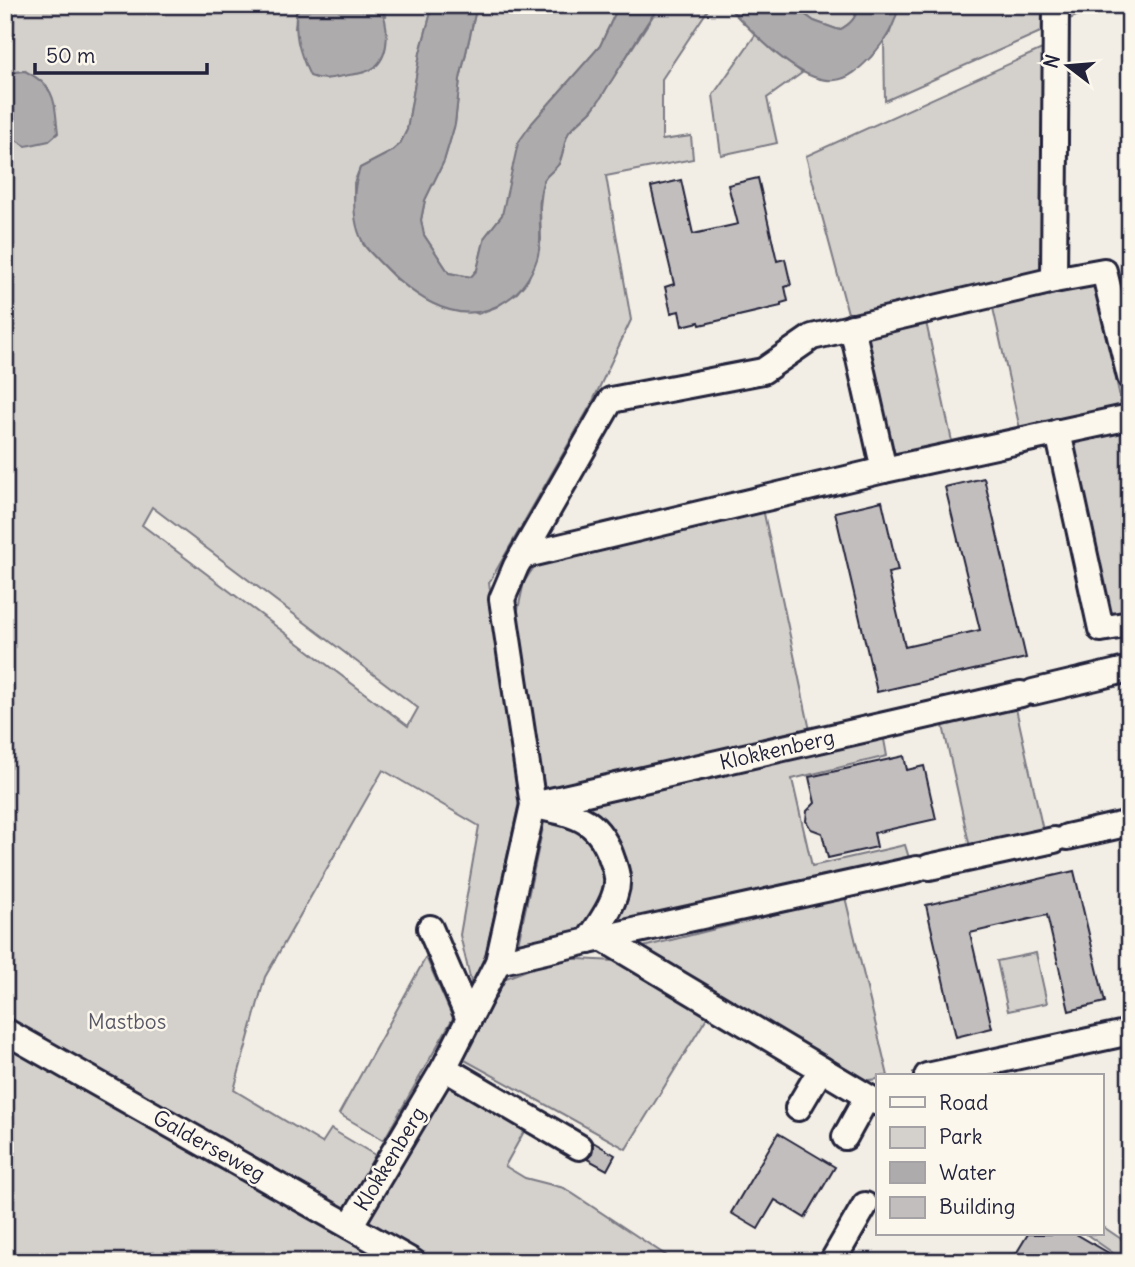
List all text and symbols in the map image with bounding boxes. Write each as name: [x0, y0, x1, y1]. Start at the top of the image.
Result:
scale bar: [35, 32, 206, 76]
north arrow: [1034, 32, 1104, 102]
text: 50 m: [46, 42, 95, 69]
text: N: [1038, 52, 1065, 71]
street label: Klokkenberg: [717, 723, 837, 776]
park label: Mastbos: [88, 1008, 166, 1035]
legend: [876, 1074, 1104, 1236]
text: Road: [939, 1089, 988, 1116]
street label: Klokkenberg: [348, 1102, 431, 1216]
street label: Galderseweg: [148, 1104, 270, 1188]
text: Park: [939, 1123, 982, 1150]
text: Water: [939, 1159, 997, 1186]
text: Building: [939, 1193, 1015, 1220]

